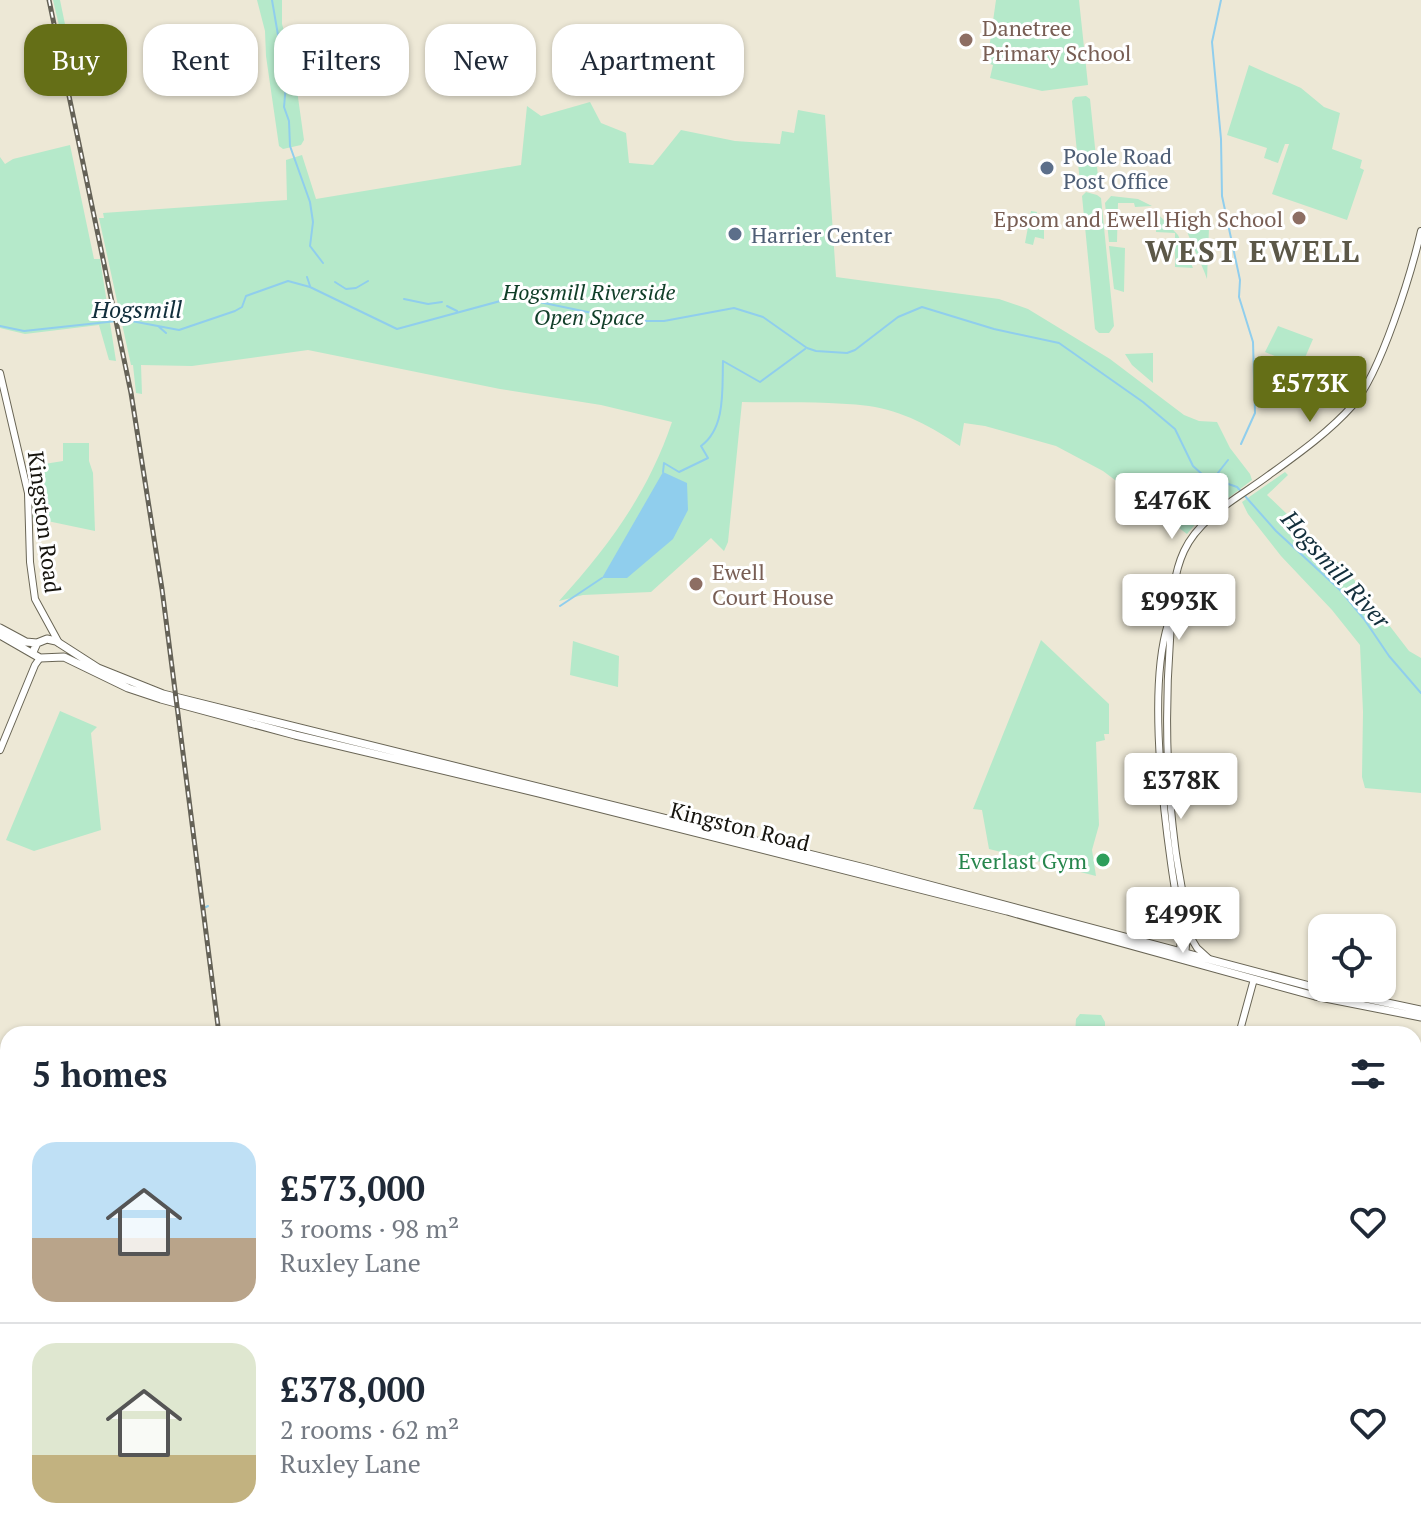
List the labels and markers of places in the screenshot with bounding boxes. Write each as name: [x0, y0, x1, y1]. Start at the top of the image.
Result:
place label: Danetree Primary School: [982, 13, 1131, 67]
marker: Danetree Primary School: [957, 31, 975, 49]
place label: Poole Road Post Office: [1063, 141, 1172, 195]
marker: Poole Road Post Office: [1038, 159, 1056, 177]
place label: Epsom and Ewell High School: [993, 204, 1283, 233]
marker: Epsom and Ewell High School: [1290, 209, 1308, 227]
place label: Harrier Center: [751, 220, 893, 249]
marker: Harrier Center: [726, 225, 744, 243]
pin: £573K: [1254, 356, 1366, 424]
pin: £476K: [1116, 473, 1228, 541]
place label: Ewell Court House: [712, 557, 834, 611]
pin: £993K: [1123, 574, 1235, 642]
marker: Ewell Court House: [687, 575, 705, 593]
pin: £378K: [1125, 753, 1237, 821]
place label: Everlast Gym: [958, 846, 1087, 875]
marker: Everlast Gym: [1094, 851, 1112, 869]
pin: £499K: [1127, 887, 1239, 955]

